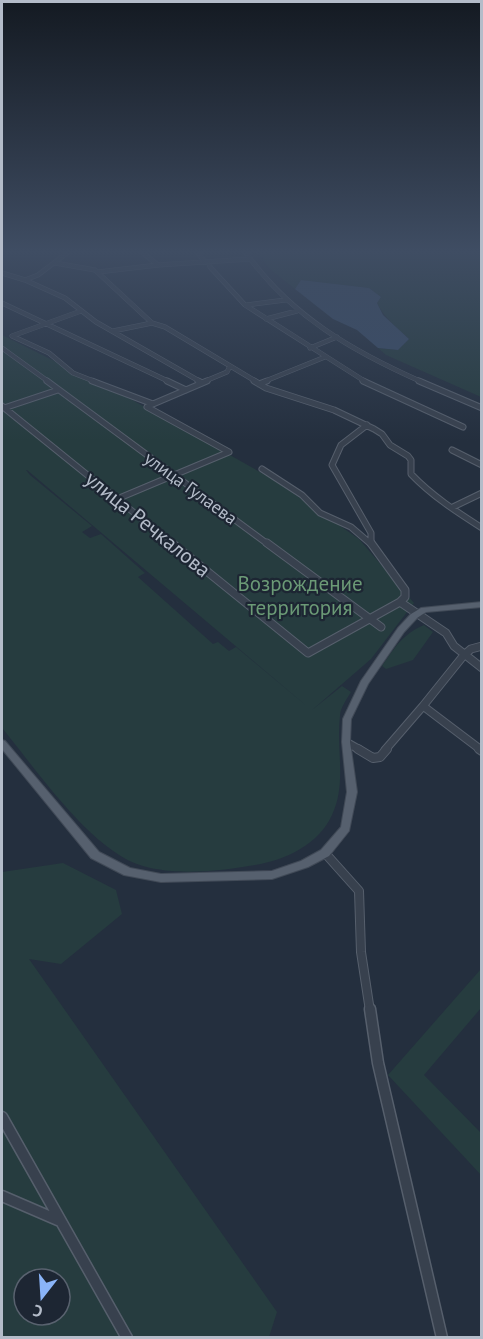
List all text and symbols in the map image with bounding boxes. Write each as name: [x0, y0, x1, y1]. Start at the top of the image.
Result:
street label: улица Гулаева: [140, 446, 242, 530]
street label: улица Речкалова: [80, 465, 216, 583]
park label: Возрождение территория: [237, 570, 363, 621]
north arrow: [12, 1267, 72, 1327]
text: С: [30, 1300, 45, 1322]

